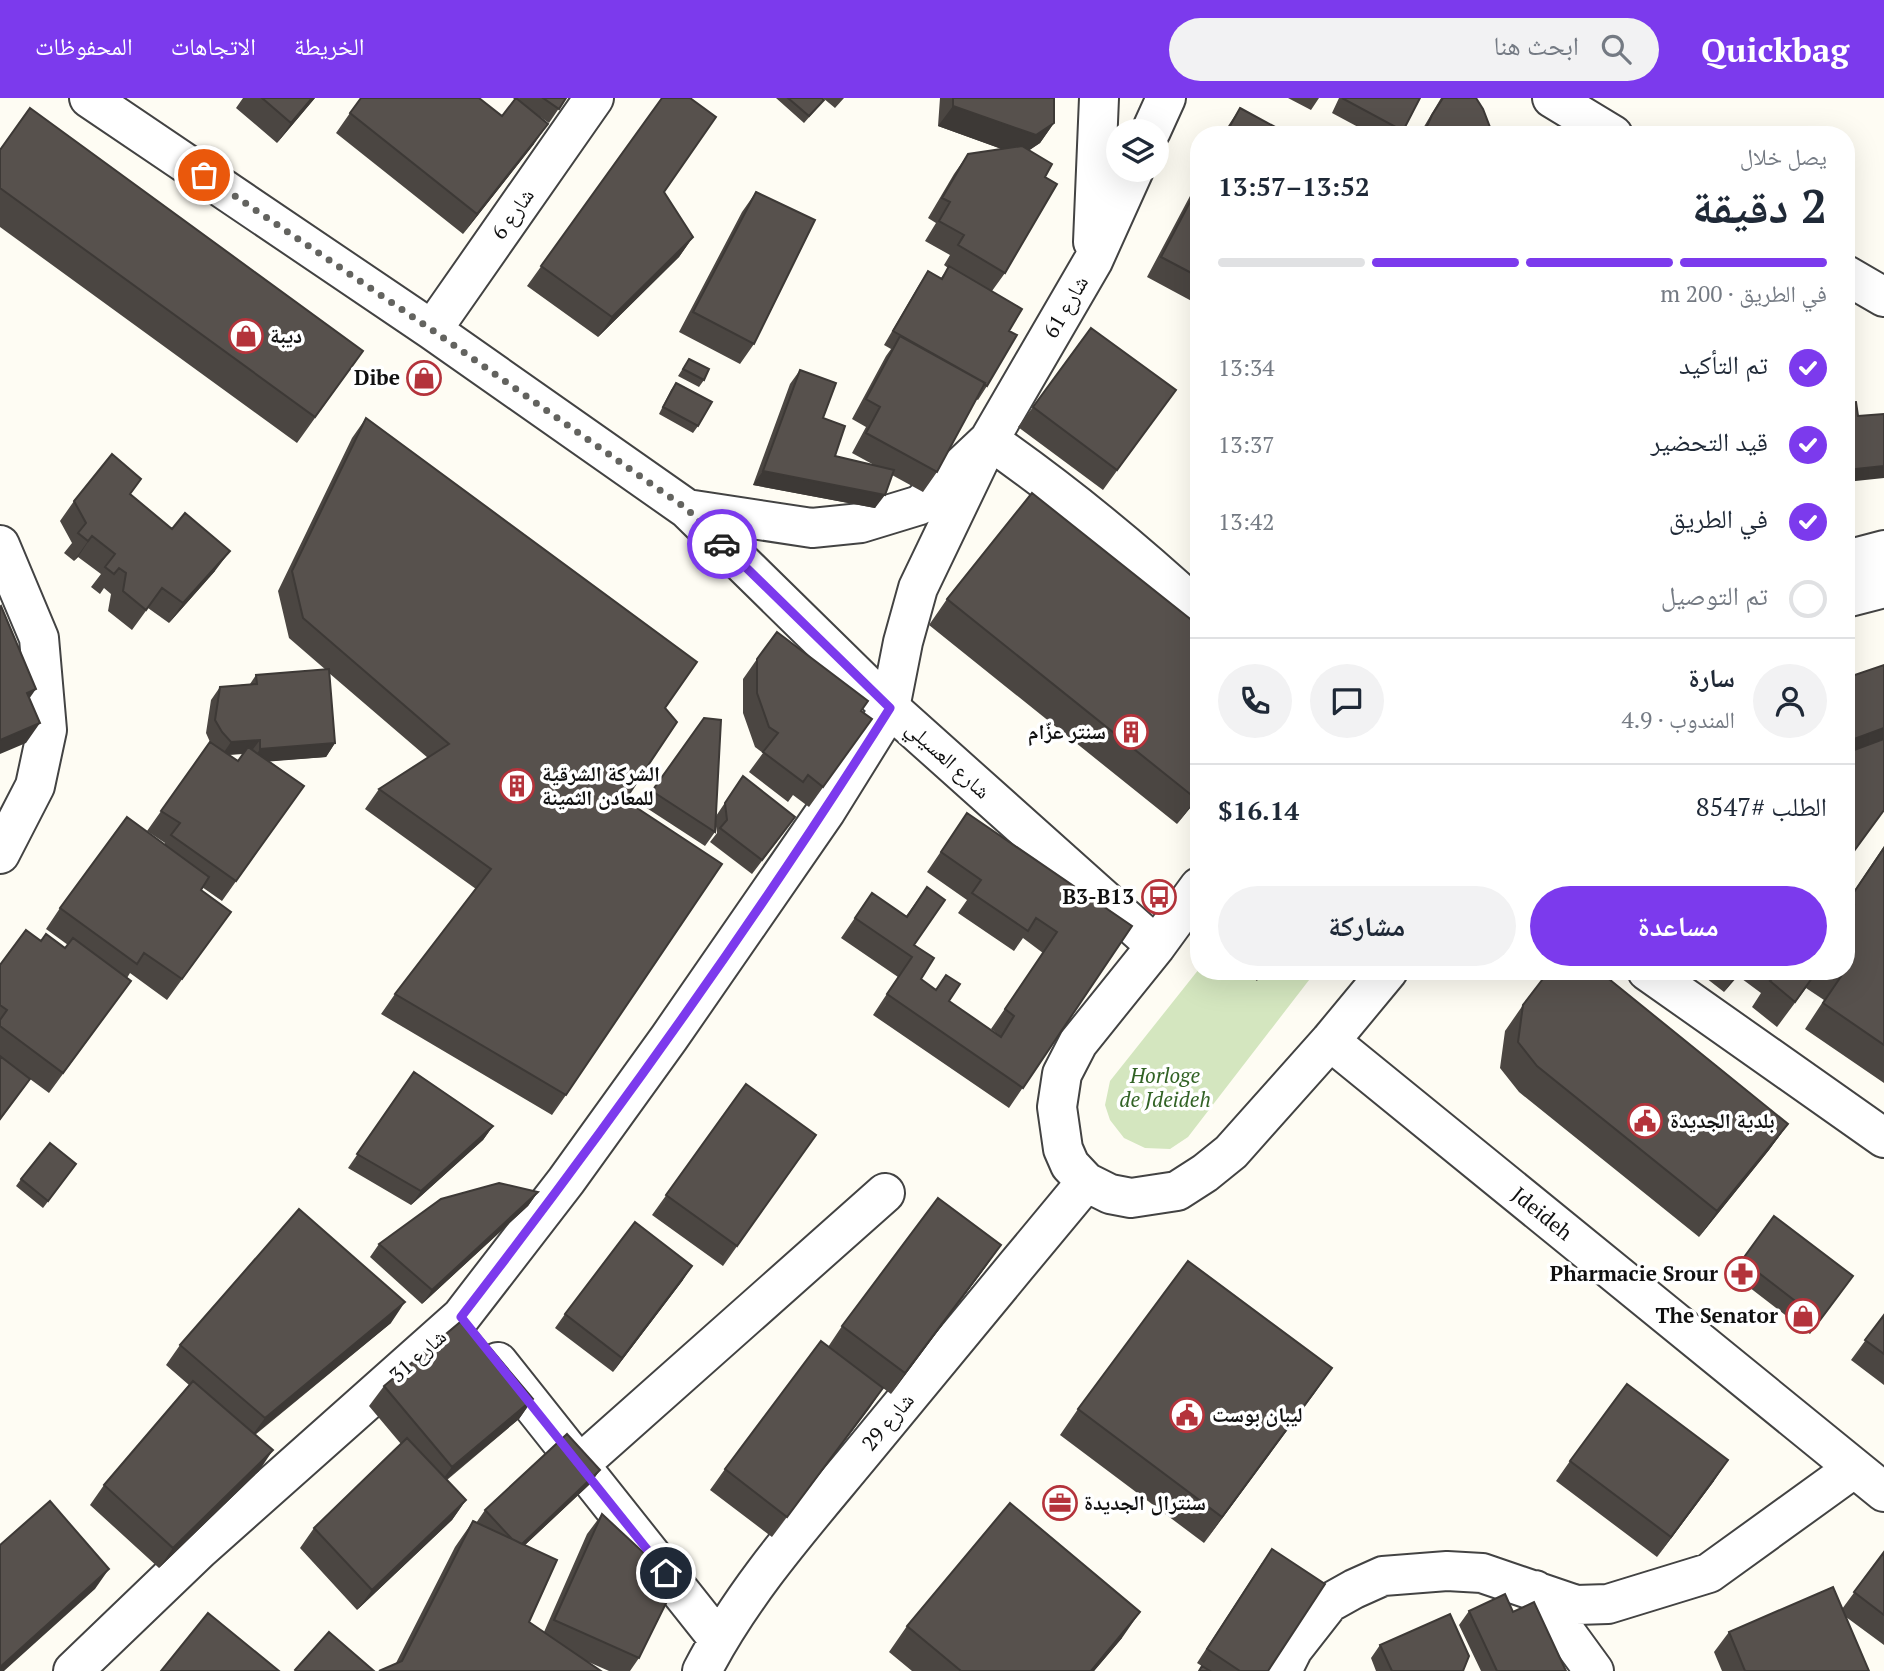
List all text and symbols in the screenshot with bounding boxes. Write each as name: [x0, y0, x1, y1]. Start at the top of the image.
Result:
search box: [1169, 18, 1659, 81]
text: ابحث هنا: [1493, 28, 1579, 62]
text: Quickbag: [1701, 28, 1849, 71]
text: المحفوظات: [35, 30, 133, 62]
text: الاتجاهات: [171, 30, 256, 62]
text: الخريطة: [294, 30, 365, 62]
icon: search: [1597, 30, 1635, 68]
map controls: [1106, 119, 1169, 182]
button: layers: [1106, 119, 1169, 182]
text: يصل خلال: [1740, 141, 1827, 172]
pin: [174, 145, 234, 205]
icon: bag: [185, 156, 223, 194]
text: 13:52–13:57: [1218, 169, 1370, 203]
text: 2 دقيقة: [1692, 175, 1827, 236]
street label: شارع 6: [485, 182, 540, 244]
street label: شارع 61: [1036, 270, 1094, 343]
text: في الطريق · 200 m: [1660, 278, 1827, 309]
shop icon: ديبة: [227, 317, 265, 355]
place label: ديبة: [270, 321, 302, 349]
text: تم التأكيد: [1679, 347, 1768, 381]
icon: check: [1789, 349, 1827, 387]
text: 13:34: [1218, 352, 1275, 383]
shop icon: Dibe: [405, 359, 443, 397]
place label: Dibe: [354, 363, 400, 391]
text: قيد التحضير: [1651, 424, 1768, 458]
icon: check: [1789, 426, 1827, 464]
text: 13:37: [1218, 429, 1275, 460]
text: في الطريق: [1669, 501, 1768, 535]
icon: check: [1789, 503, 1827, 541]
text: 13:42: [1218, 506, 1275, 537]
courier: [687, 509, 757, 579]
icon: car: [703, 525, 741, 563]
text: تم التوصيل: [1661, 578, 1768, 612]
text: سارة: [1688, 660, 1735, 694]
button: phone: [1218, 664, 1292, 738]
button: chat: [1310, 664, 1384, 738]
button: person: [1753, 664, 1827, 738]
text: المندوب · 4.9: [1621, 704, 1735, 735]
building icon: سنتر عزّام: [1112, 713, 1150, 751]
street label: شارع العسيلي: [898, 714, 997, 807]
place label: سنتر عزّام: [1028, 717, 1106, 746]
place label: الشركة الشرقية للمعادن الثمينة: [542, 759, 660, 811]
building icon: الشركة الشرقية للمعادن الثمينة: [498, 767, 536, 805]
text: الطلب #8547: [1696, 789, 1827, 823]
text: $16.14: [1218, 793, 1299, 827]
bus stop icon: B3-B13: [1140, 878, 1178, 916]
place label: B3-B13: [1062, 882, 1134, 910]
button: مشاركة: [1218, 886, 1516, 966]
button: مساعدة: [1530, 886, 1827, 966]
park label: Horloge de Jdeideh: [1119, 1061, 1211, 1113]
public building icon: بلدية الجديدة: [1626, 1102, 1664, 1140]
place label: بلدية الجديدة: [1670, 1106, 1775, 1134]
street label: Jdeideh: [1507, 1180, 1579, 1246]
pharmacy icon: Pharmacie Srour: [1723, 1255, 1761, 1293]
place label: Pharmacie Srour: [1550, 1259, 1718, 1287]
shop icon: The Senator: [1784, 1297, 1822, 1335]
place label: The Senator: [1655, 1301, 1778, 1329]
street label: شارع 31: [383, 1322, 452, 1388]
street label: شارع 29: [855, 1387, 920, 1456]
public building icon: ليبان بوست: [1168, 1396, 1206, 1434]
place label: ليبان بوست: [1212, 1400, 1303, 1428]
office icon: سنترال الجديدة: [1041, 1484, 1079, 1522]
place label: سنترال الجديدة: [1084, 1488, 1206, 1516]
pin: [636, 1543, 696, 1603]
icon: home: [647, 1554, 685, 1592]

